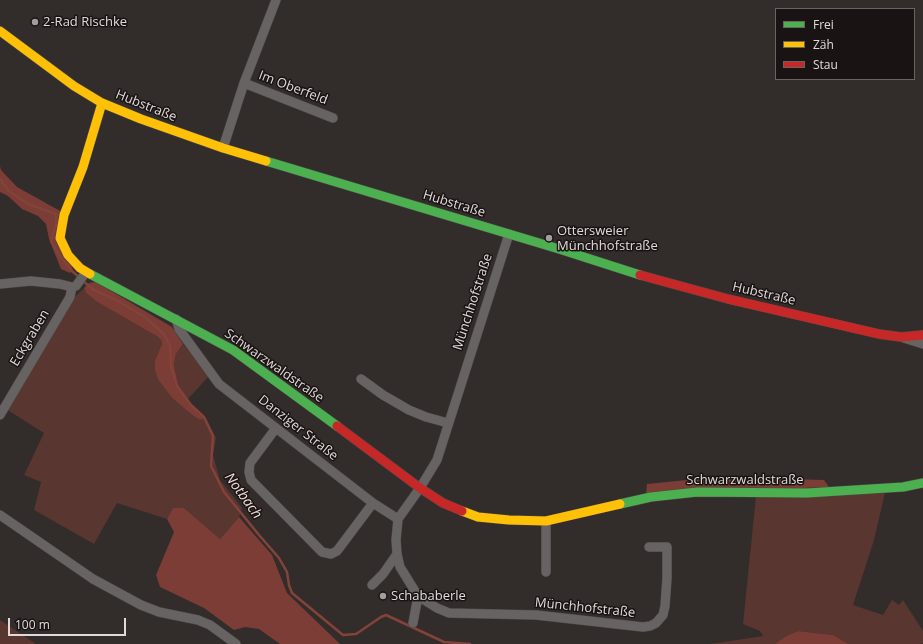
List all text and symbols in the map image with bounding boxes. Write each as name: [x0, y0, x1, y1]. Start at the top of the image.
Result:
legend: [775, 8, 915, 80]
place label: 2-Rad Rischke: [43, 14, 127, 30]
text: Frei: [813, 16, 834, 33]
marker: 2-Rad Rischke: [30, 17, 40, 27]
text: Zäh: [813, 36, 834, 53]
text: Stau: [813, 56, 838, 73]
street label: Im Oberfeld: [256, 68, 330, 108]
street label: Hubstraße: [113, 87, 179, 125]
street label: Hubstraße: [421, 187, 487, 221]
place label: Ottersweier Münchhofstraße: [557, 223, 658, 254]
marker: Ottersweier Münchhofstraße: [544, 233, 554, 243]
street label: Münchhofstraße: [450, 252, 496, 352]
street label: Hubstraße: [731, 279, 797, 309]
street label: Eckgraben: [7, 307, 53, 369]
street label: Schwarzwaldstraße: [221, 326, 327, 406]
street label: Danziger Straße: [255, 392, 341, 464]
water label: Notbach: [221, 470, 265, 522]
street label: Schwarzwaldstraße: [686, 472, 804, 488]
place label: Schababerle: [391, 588, 466, 604]
marker: Schababerle: [378, 591, 388, 601]
street label: Münchhofstraße: [534, 595, 636, 621]
scale bar: [10, 610, 128, 636]
text: 100 m: [15, 616, 50, 633]

